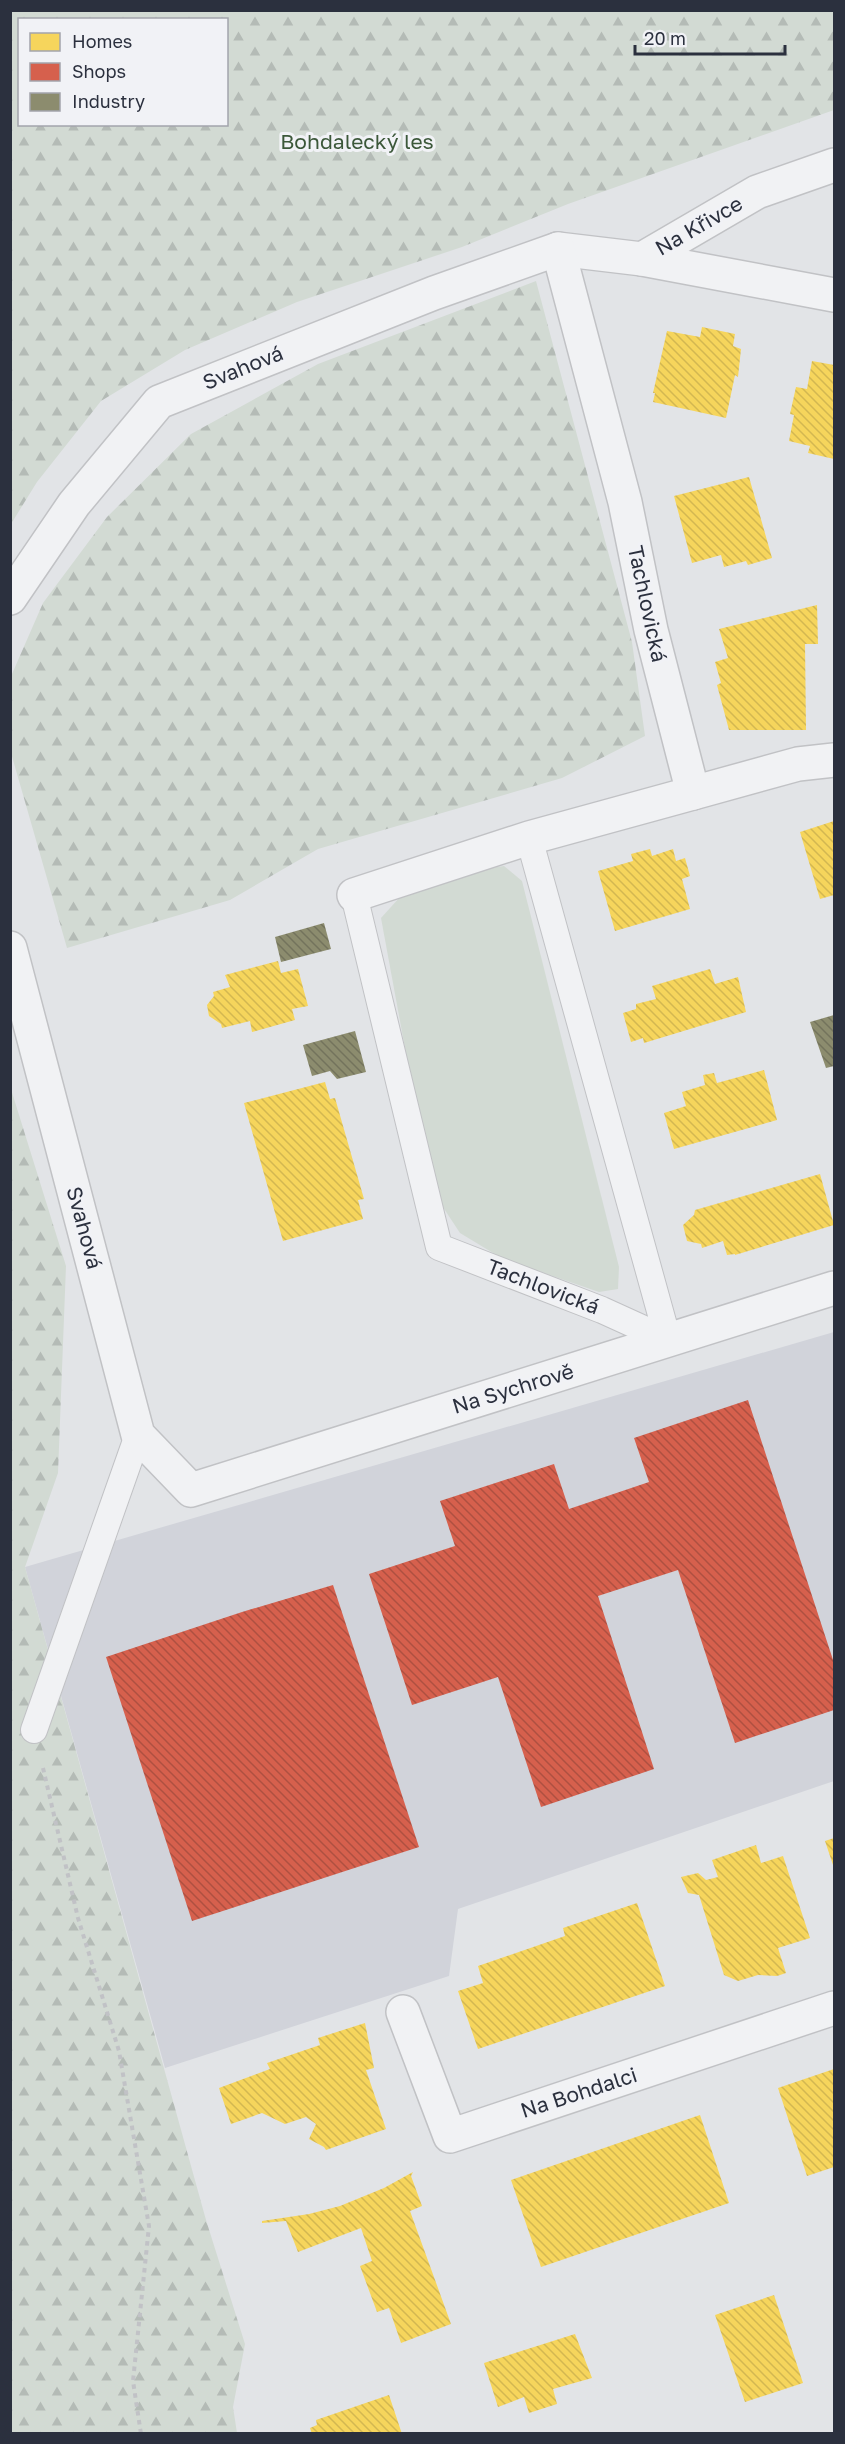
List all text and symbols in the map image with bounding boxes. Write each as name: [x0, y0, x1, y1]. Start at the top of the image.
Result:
legend: [18, 18, 228, 126]
scale bar: [635, 18, 785, 56]
text: 20 m: [644, 27, 686, 49]
text: Homes: [72, 30, 132, 52]
text: Shops: [72, 60, 126, 82]
text: Industry: [72, 90, 145, 112]
park label: Bohdalecký les: [280, 128, 434, 154]
street label: Na Křivce: [650, 190, 747, 260]
street label: Svahová: [199, 339, 287, 395]
street label: Tachlovická: [623, 543, 673, 664]
street label: Svahová: [61, 1184, 108, 1272]
street label: Tachlovická: [483, 1253, 603, 1319]
street label: Na Sychrově: [449, 1357, 577, 1419]
street label: Na Bohdalci: [517, 2061, 640, 2123]

